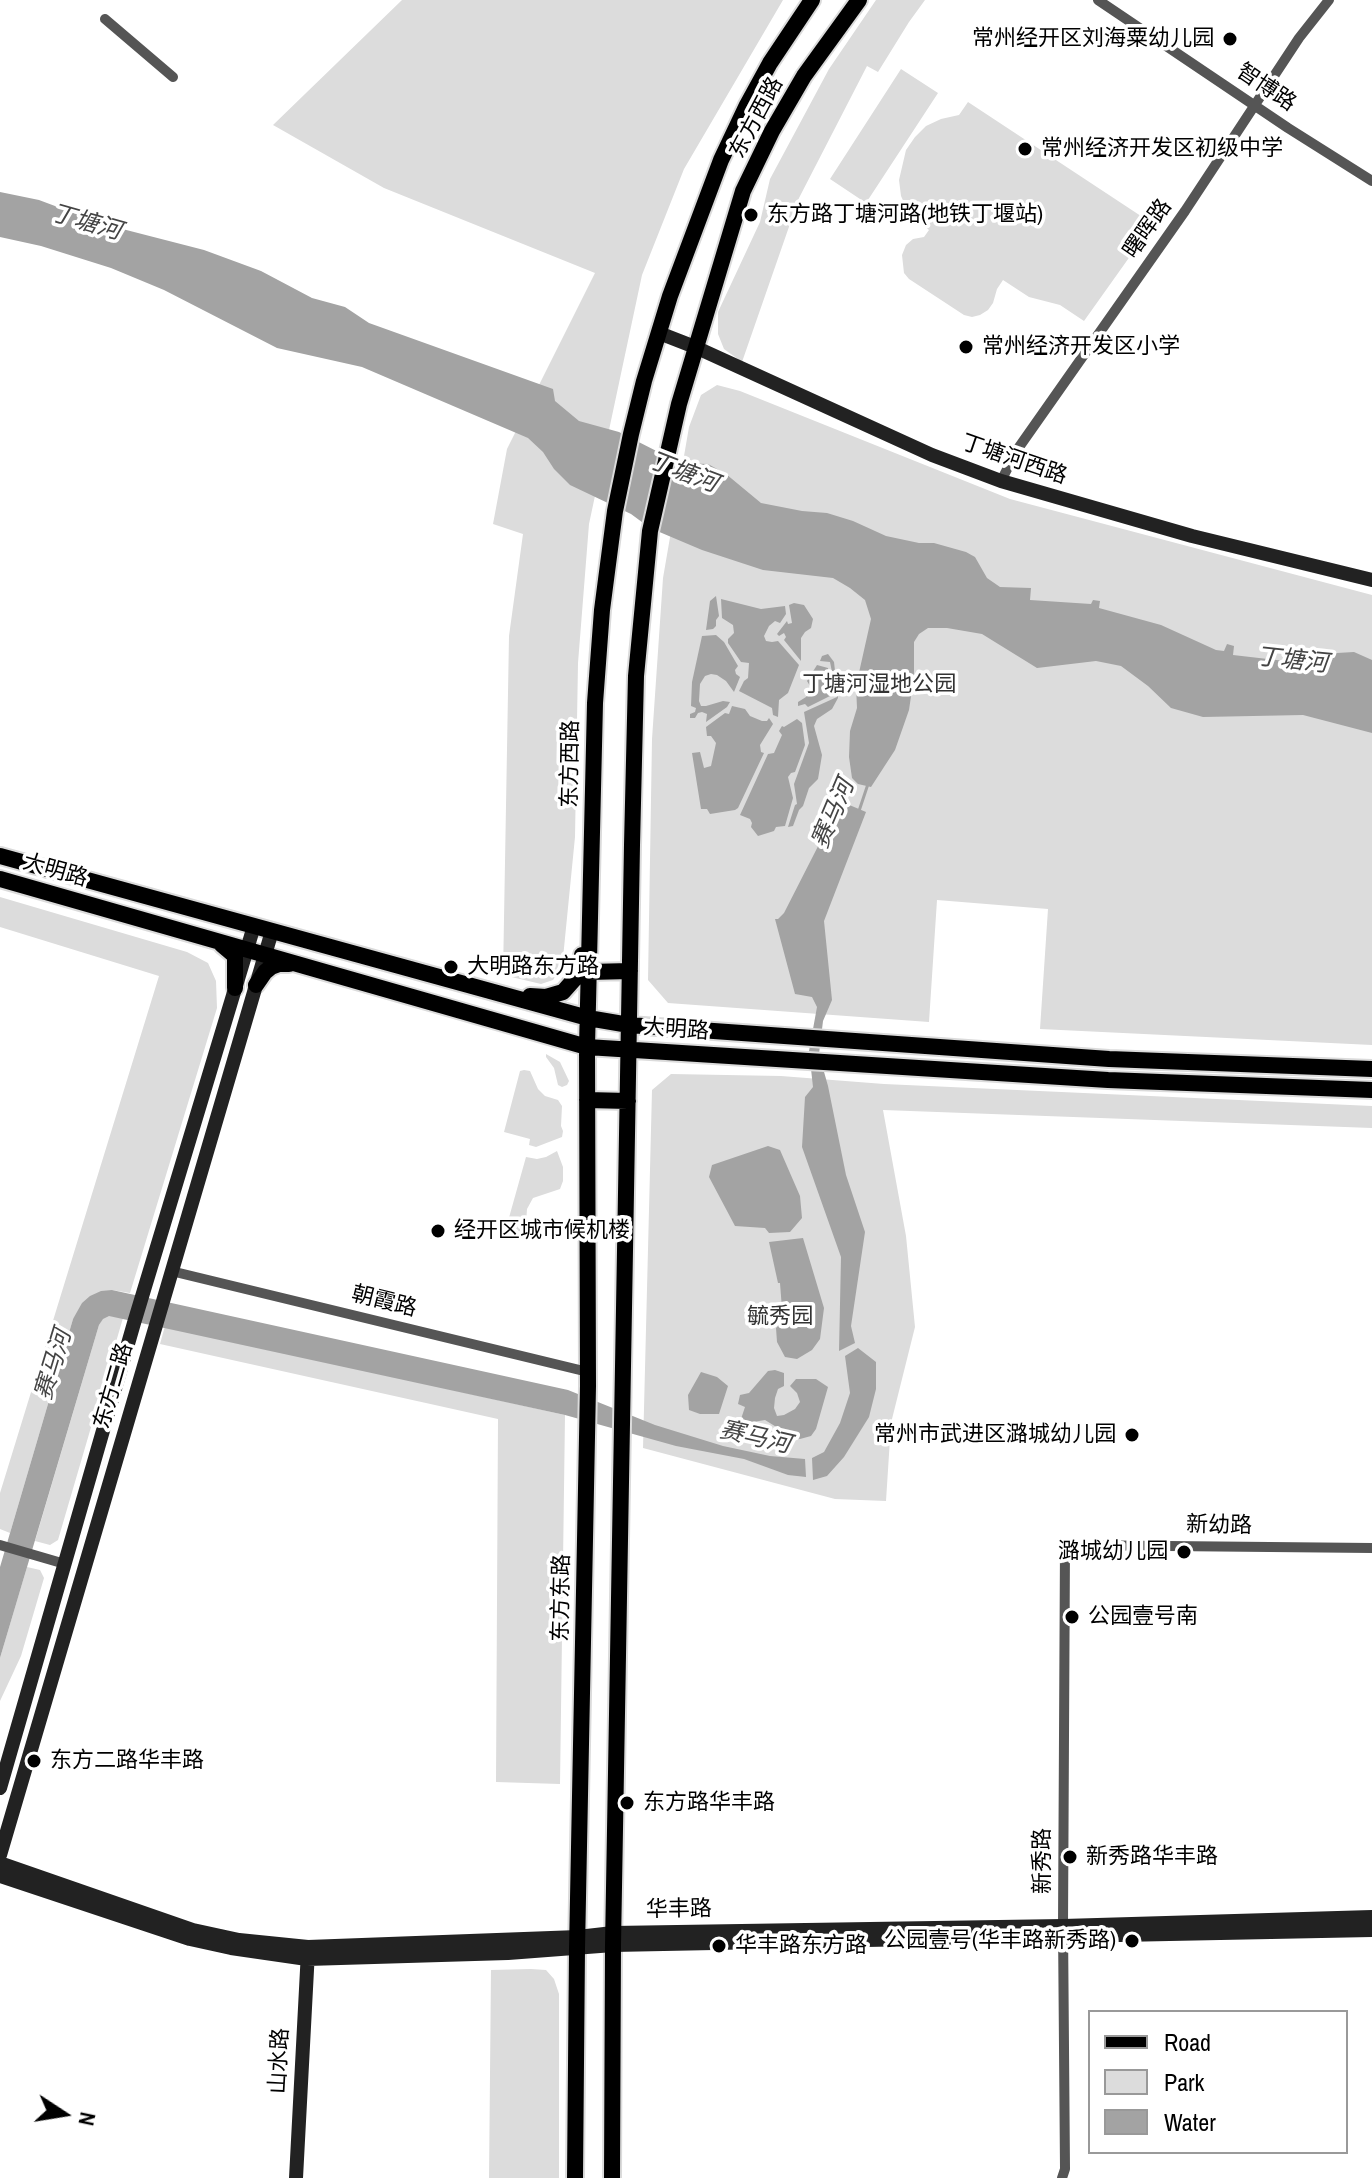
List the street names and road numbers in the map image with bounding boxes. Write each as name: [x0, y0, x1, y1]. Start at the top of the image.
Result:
street label: 智博路: [1231, 59, 1301, 117]
street label: 东方西路: [725, 73, 789, 163]
street label: 曙晖路: [1118, 194, 1178, 264]
street label: 丁塘河西路: [958, 430, 1070, 490]
street label: 东方西路: [557, 720, 585, 808]
street label: 大明路: [20, 849, 90, 893]
street label: 大明路: [642, 1015, 710, 1045]
street label: 朝霞路: [349, 1281, 419, 1323]
street label: 东方二路: [89, 1340, 139, 1432]
street label: 新幼路: [1186, 1512, 1252, 1540]
street label: 东方东路: [548, 1554, 576, 1642]
street label: 新秀路: [1030, 1828, 1056, 1894]
street label: 华丰路: [646, 1896, 712, 1924]
street label: 山水路: [265, 2027, 295, 2095]

